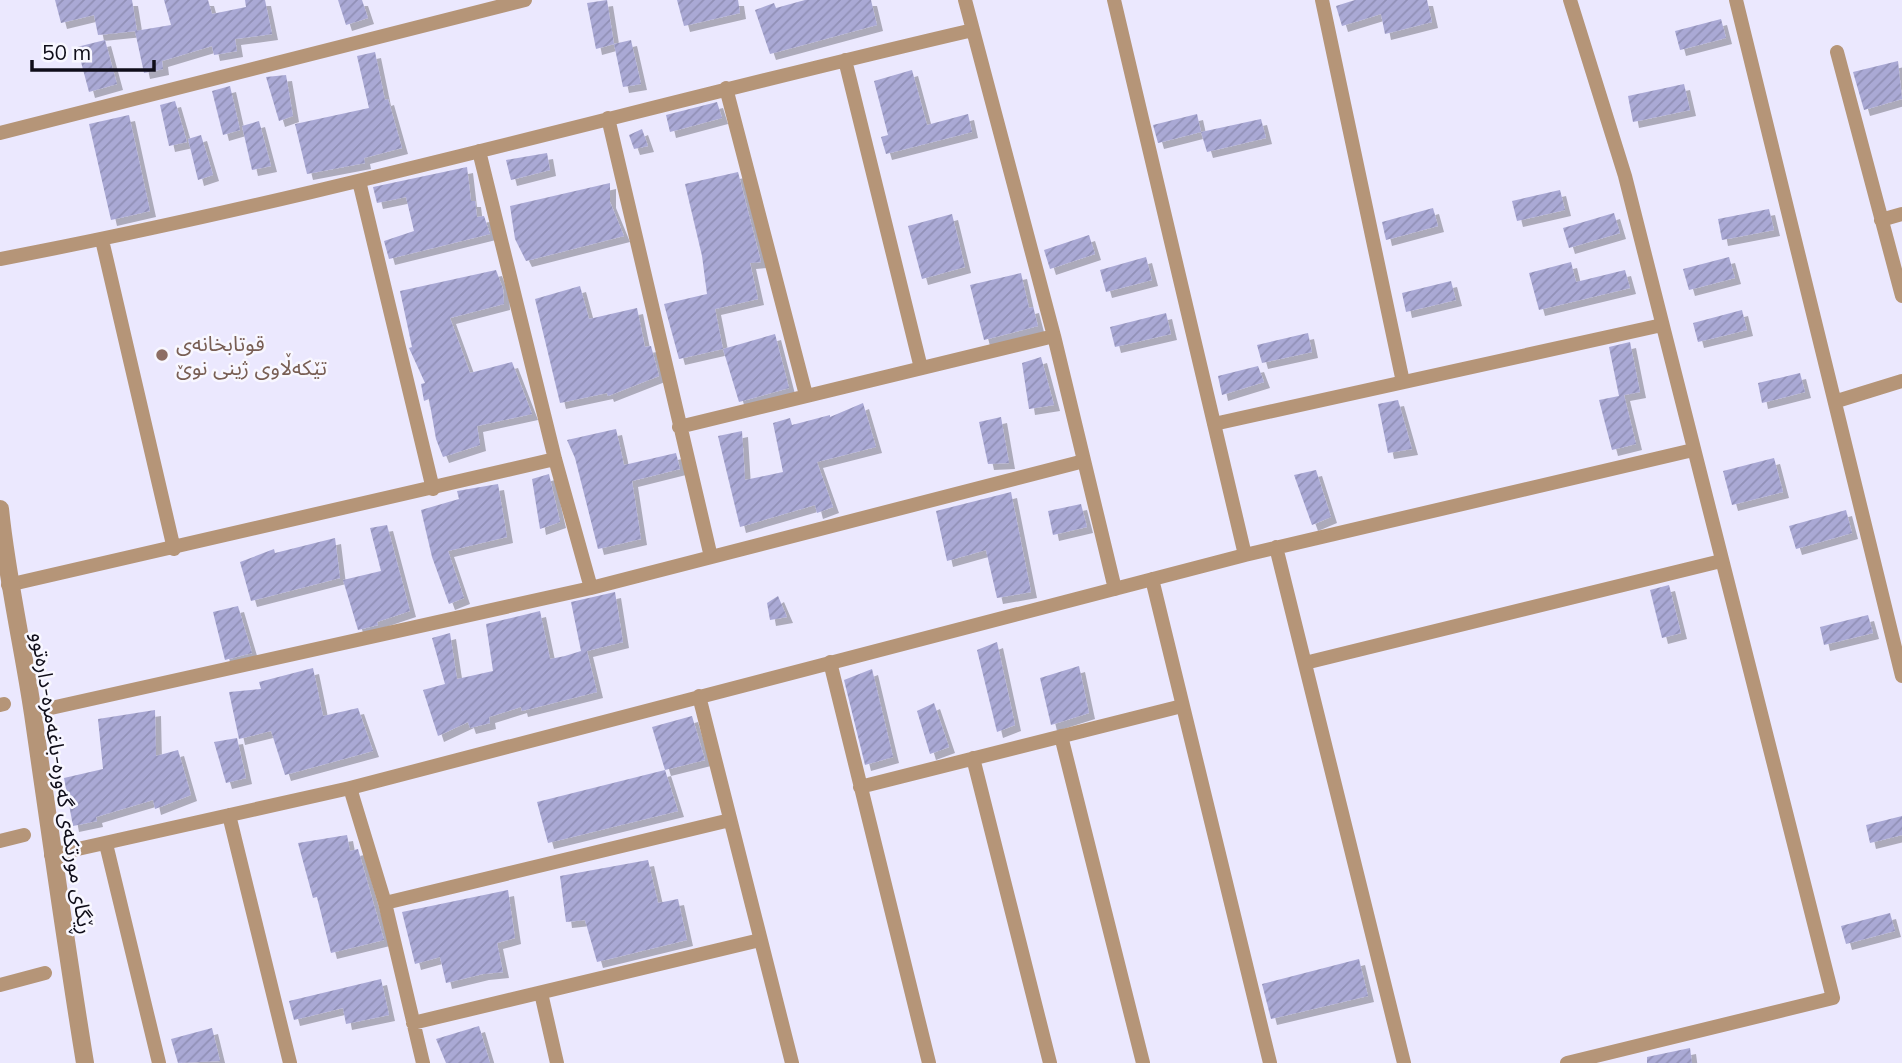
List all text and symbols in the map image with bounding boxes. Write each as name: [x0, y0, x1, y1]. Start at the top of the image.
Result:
scale bar: [32, 28, 154, 72]
text: 50 m: [42, 39, 91, 65]
place label: قوتابخانەی تێکەڵاوی ژینی نوێ: [176, 330, 327, 380]
marker: قوتابخانەی تێکەڵاوی ژینی نوێ: [154, 347, 170, 363]
street label: ڕێگای مورتکەی گەورە-باغەمرە-دارەتوو: [21, 630, 100, 937]

